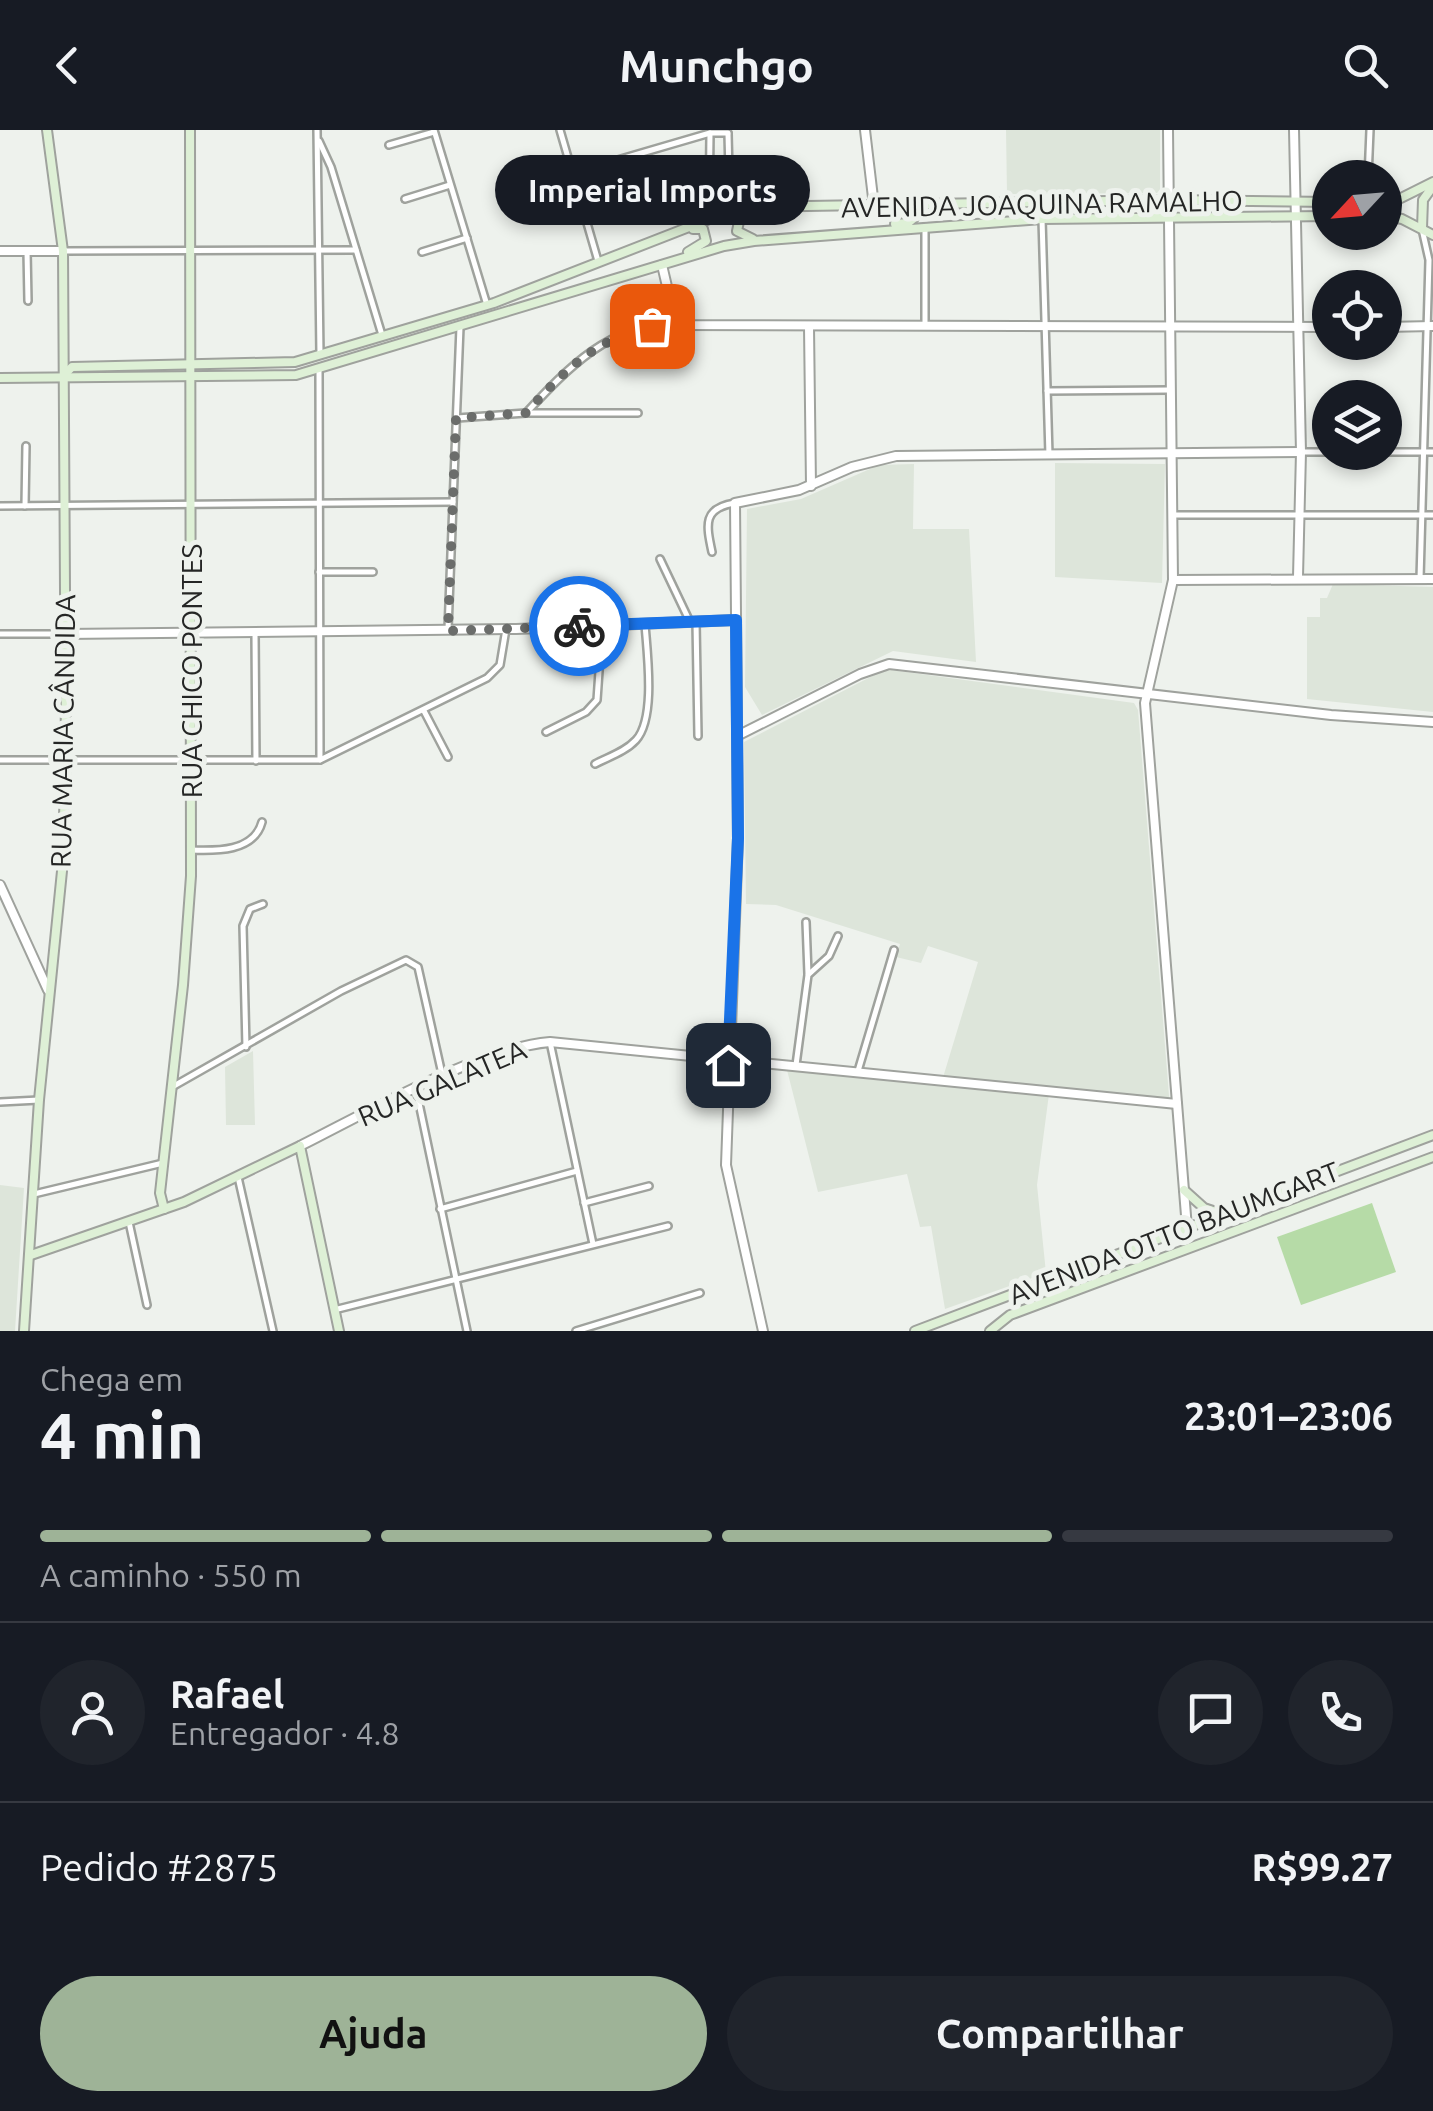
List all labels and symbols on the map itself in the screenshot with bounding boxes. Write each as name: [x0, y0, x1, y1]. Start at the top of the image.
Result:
callout: Imperial Imports: [494, 156, 810, 226]
north arrow: [1312, 160, 1402, 250]
street label: AVENIDA JOAQUINA RAMALHO: [841, 184, 1243, 223]
pin: [610, 284, 695, 369]
street label: RUA CHICO PONTES: [176, 544, 207, 798]
courier: [529, 576, 629, 676]
street label: RUA MARIA CÂNDIDA: [44, 594, 80, 868]
pin: [686, 1023, 771, 1108]
street label: RUA GALATEA: [353, 1033, 530, 1132]
street label: AVENIDA OTTO BAUMGART: [1004, 1155, 1344, 1310]

